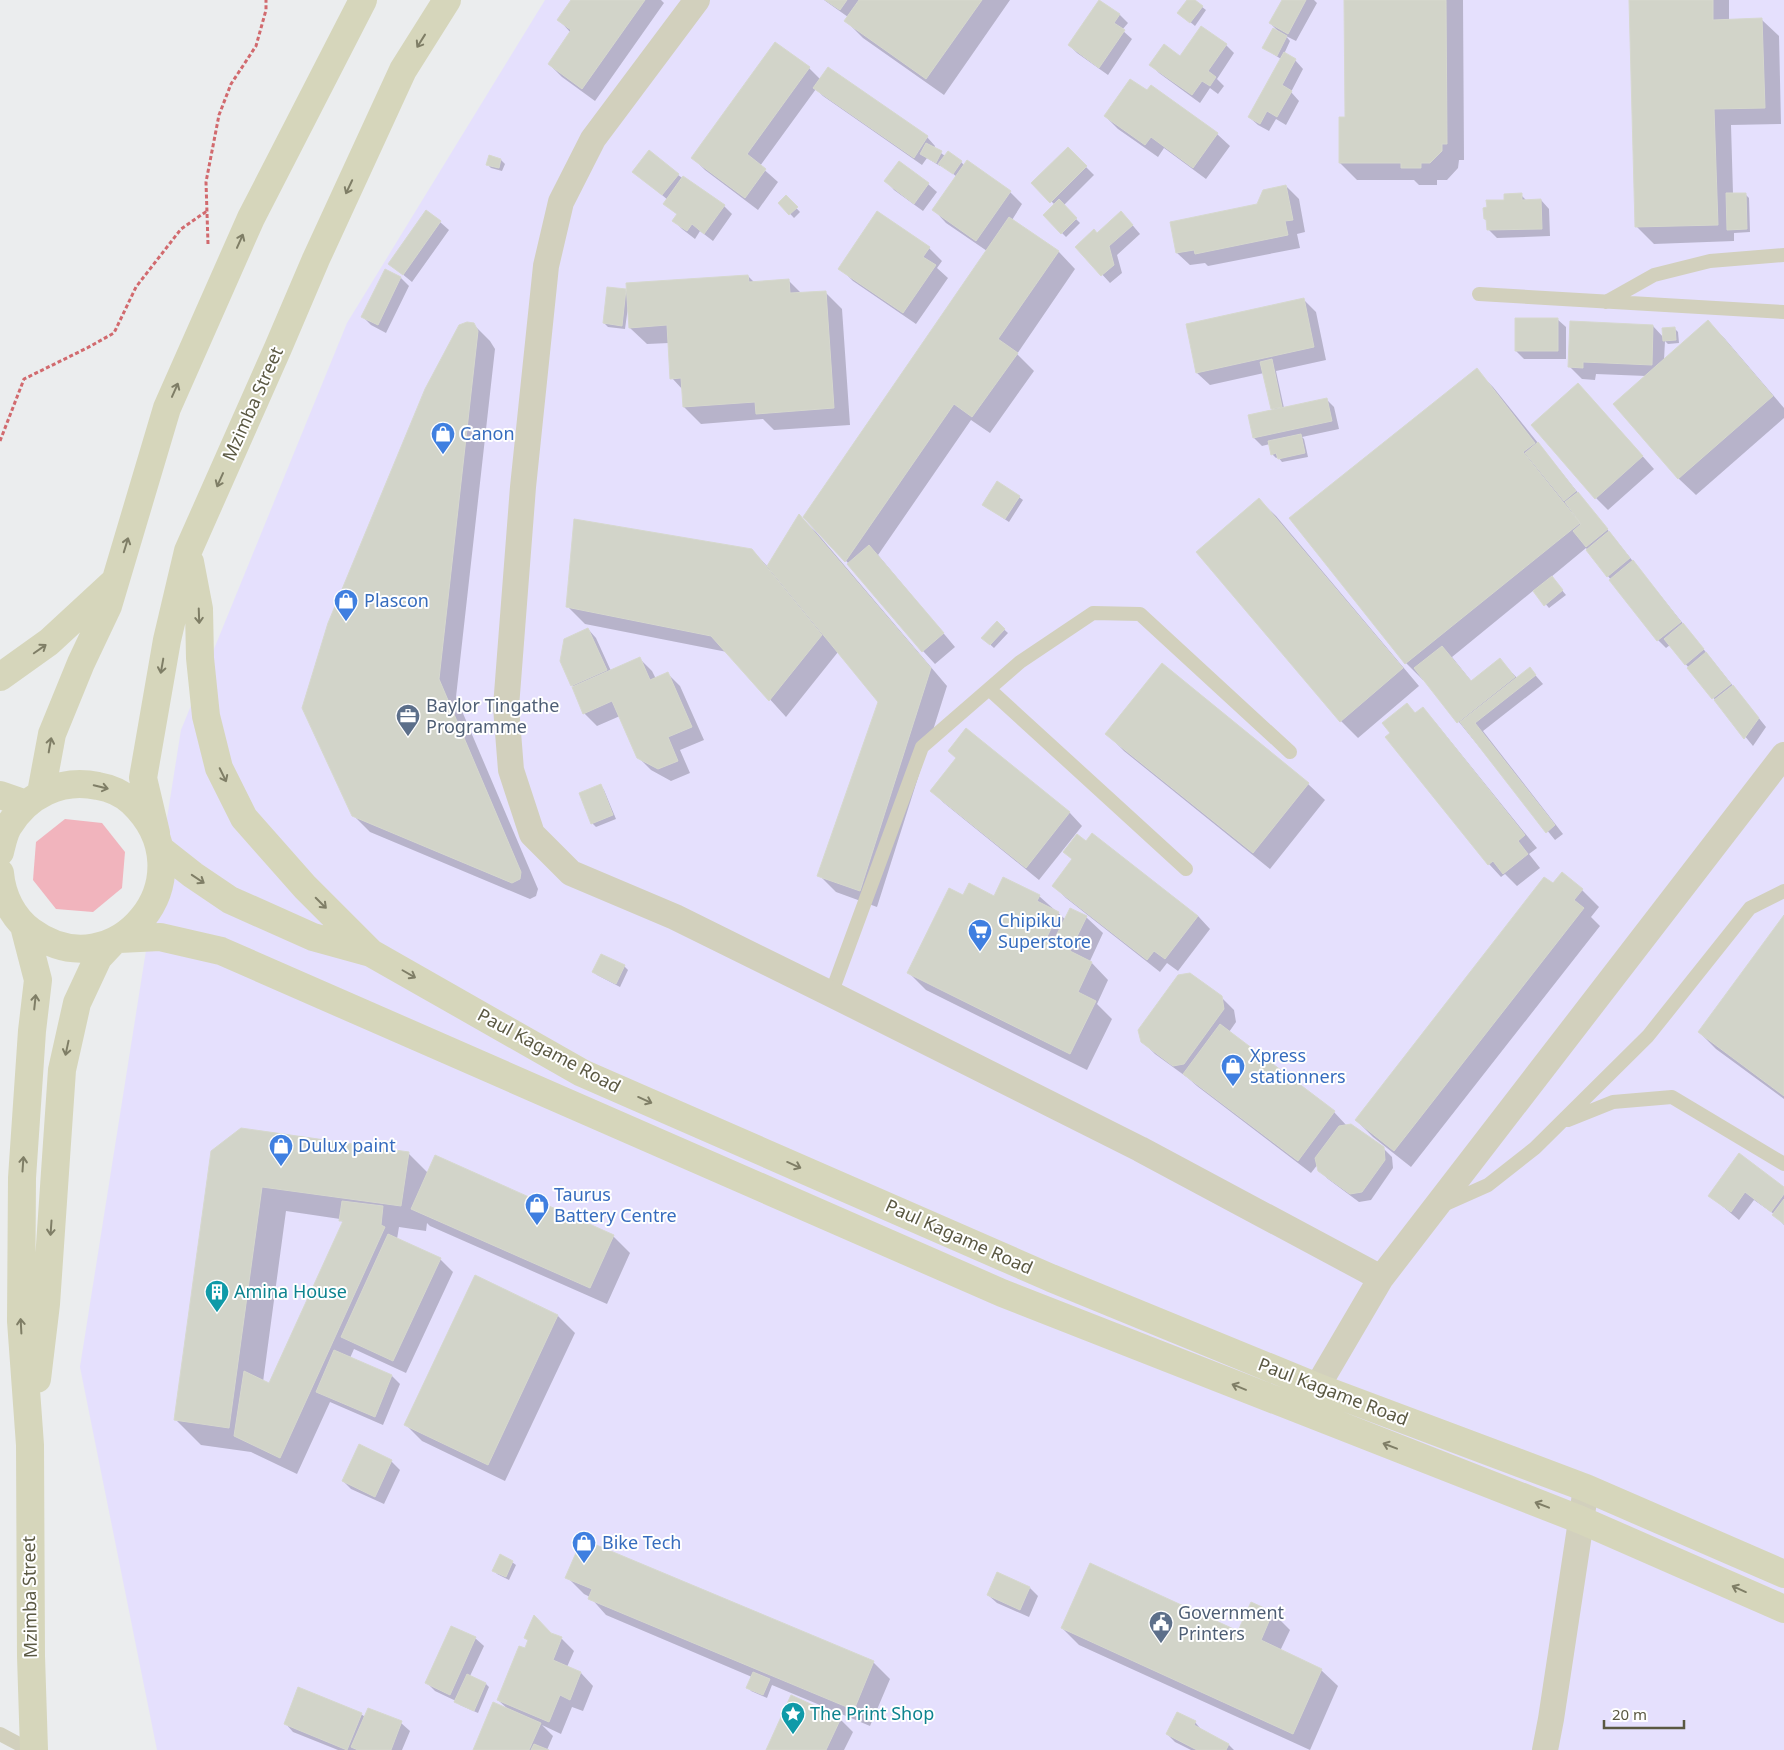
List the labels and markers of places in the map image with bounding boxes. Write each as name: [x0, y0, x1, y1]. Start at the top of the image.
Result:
shop icon: Canon: [430, 421, 456, 455]
place label: Canon: [460, 421, 515, 445]
shop icon: Plascon: [333, 588, 359, 622]
place label: Plascon: [364, 588, 429, 612]
place label: Baylor Tingathe Programme: [426, 693, 559, 738]
office icon: Baylor Tingathe Programme: [395, 703, 421, 737]
place label: Chipiku Superstore: [998, 908, 1091, 953]
supermarket icon: Chipiku Superstore: [967, 918, 993, 952]
place label: Xpress stationners: [1250, 1043, 1346, 1088]
shop icon: Xpress stationners: [1220, 1053, 1246, 1087]
shop icon: Dulux paint: [268, 1133, 294, 1167]
place label: Dulux paint: [298, 1133, 396, 1157]
place label: Taurus Battery Centre: [554, 1182, 677, 1227]
shop icon: Taurus Battery Centre: [524, 1192, 550, 1226]
building icon: Amina House: [204, 1279, 230, 1313]
place label: Amina House: [234, 1279, 347, 1303]
shop icon: Bike Tech: [571, 1530, 597, 1564]
place label: Bike Tech: [602, 1530, 681, 1554]
place label: Government Printers: [1178, 1600, 1285, 1645]
public building icon: Government Printers: [1148, 1610, 1174, 1644]
place icon: The Print Shop: [780, 1701, 806, 1735]
place label: The Print Shop: [810, 1701, 934, 1725]

